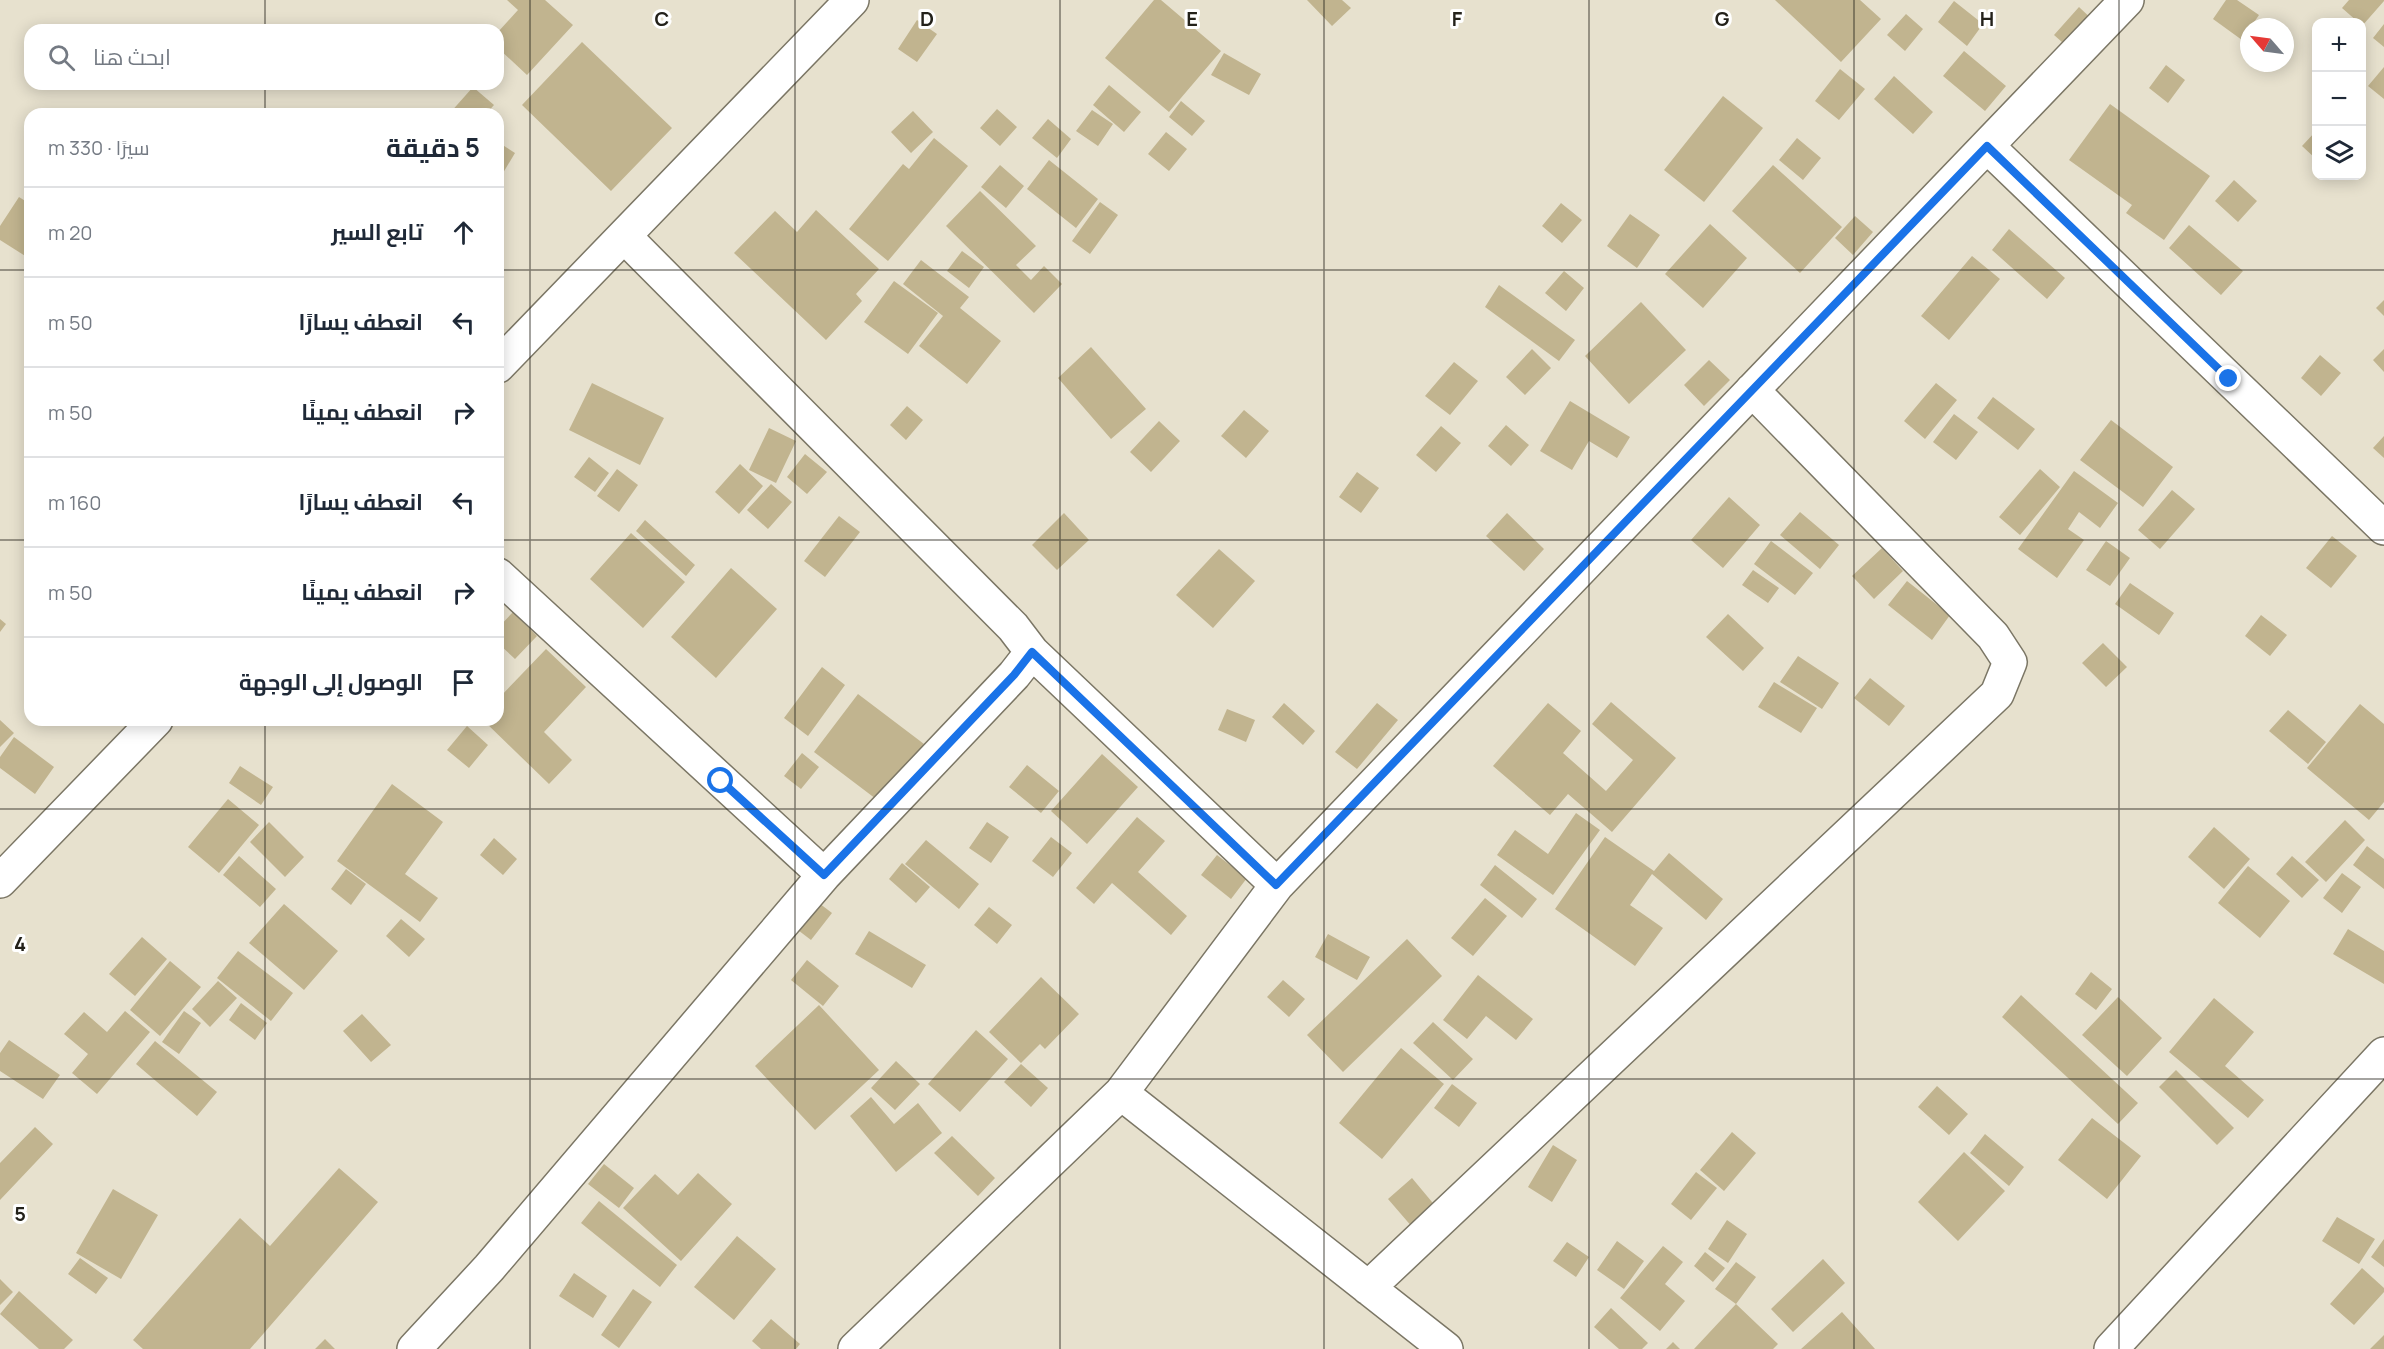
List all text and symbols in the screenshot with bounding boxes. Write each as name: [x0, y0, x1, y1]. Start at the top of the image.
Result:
text: C: [655, 5, 669, 32]
text: D: [920, 5, 934, 32]
text: E: [1186, 5, 1198, 32]
text: F: [1452, 5, 1463, 32]
text: G: [1715, 5, 1730, 32]
text: H: [1980, 5, 1994, 32]
north arrow: [2240, 18, 2294, 72]
map controls: [2312, 18, 2366, 180]
button: +: [2312, 18, 2366, 72]
search box: [24, 24, 504, 90]
icon: search: [45, 41, 78, 74]
text: ابحث هنا: [93, 42, 171, 72]
button: −: [2312, 72, 2366, 126]
button: layers: [2312, 126, 2366, 180]
text: 5 دقيقة: [386, 129, 480, 165]
text: سيرًا · 330 m: [48, 134, 150, 161]
icon: ahead: [447, 216, 480, 249]
text: تابع السير: [331, 217, 423, 247]
text: 20 m: [48, 219, 93, 246]
icon: left: [447, 306, 480, 339]
text: انعطف يسارًا: [299, 307, 423, 337]
text: 50 m: [48, 309, 93, 336]
route end: [2215, 365, 2241, 391]
icon: right: [447, 396, 480, 429]
text: انعطف يمينًا: [301, 397, 423, 427]
text: 50 m: [48, 399, 93, 426]
icon: left: [447, 486, 480, 519]
text: انعطف يسارًا: [299, 487, 423, 517]
text: 160 m: [48, 489, 101, 516]
icon: right: [447, 576, 480, 609]
text: انعطف يمينًا: [301, 577, 423, 607]
text: 50 m: [48, 579, 93, 606]
icon: arrive: [447, 666, 480, 699]
text: الوصول إلى الوجهة: [239, 667, 423, 697]
route start: [707, 767, 733, 793]
text: 4: [14, 930, 26, 957]
text: 5: [14, 1200, 26, 1227]

